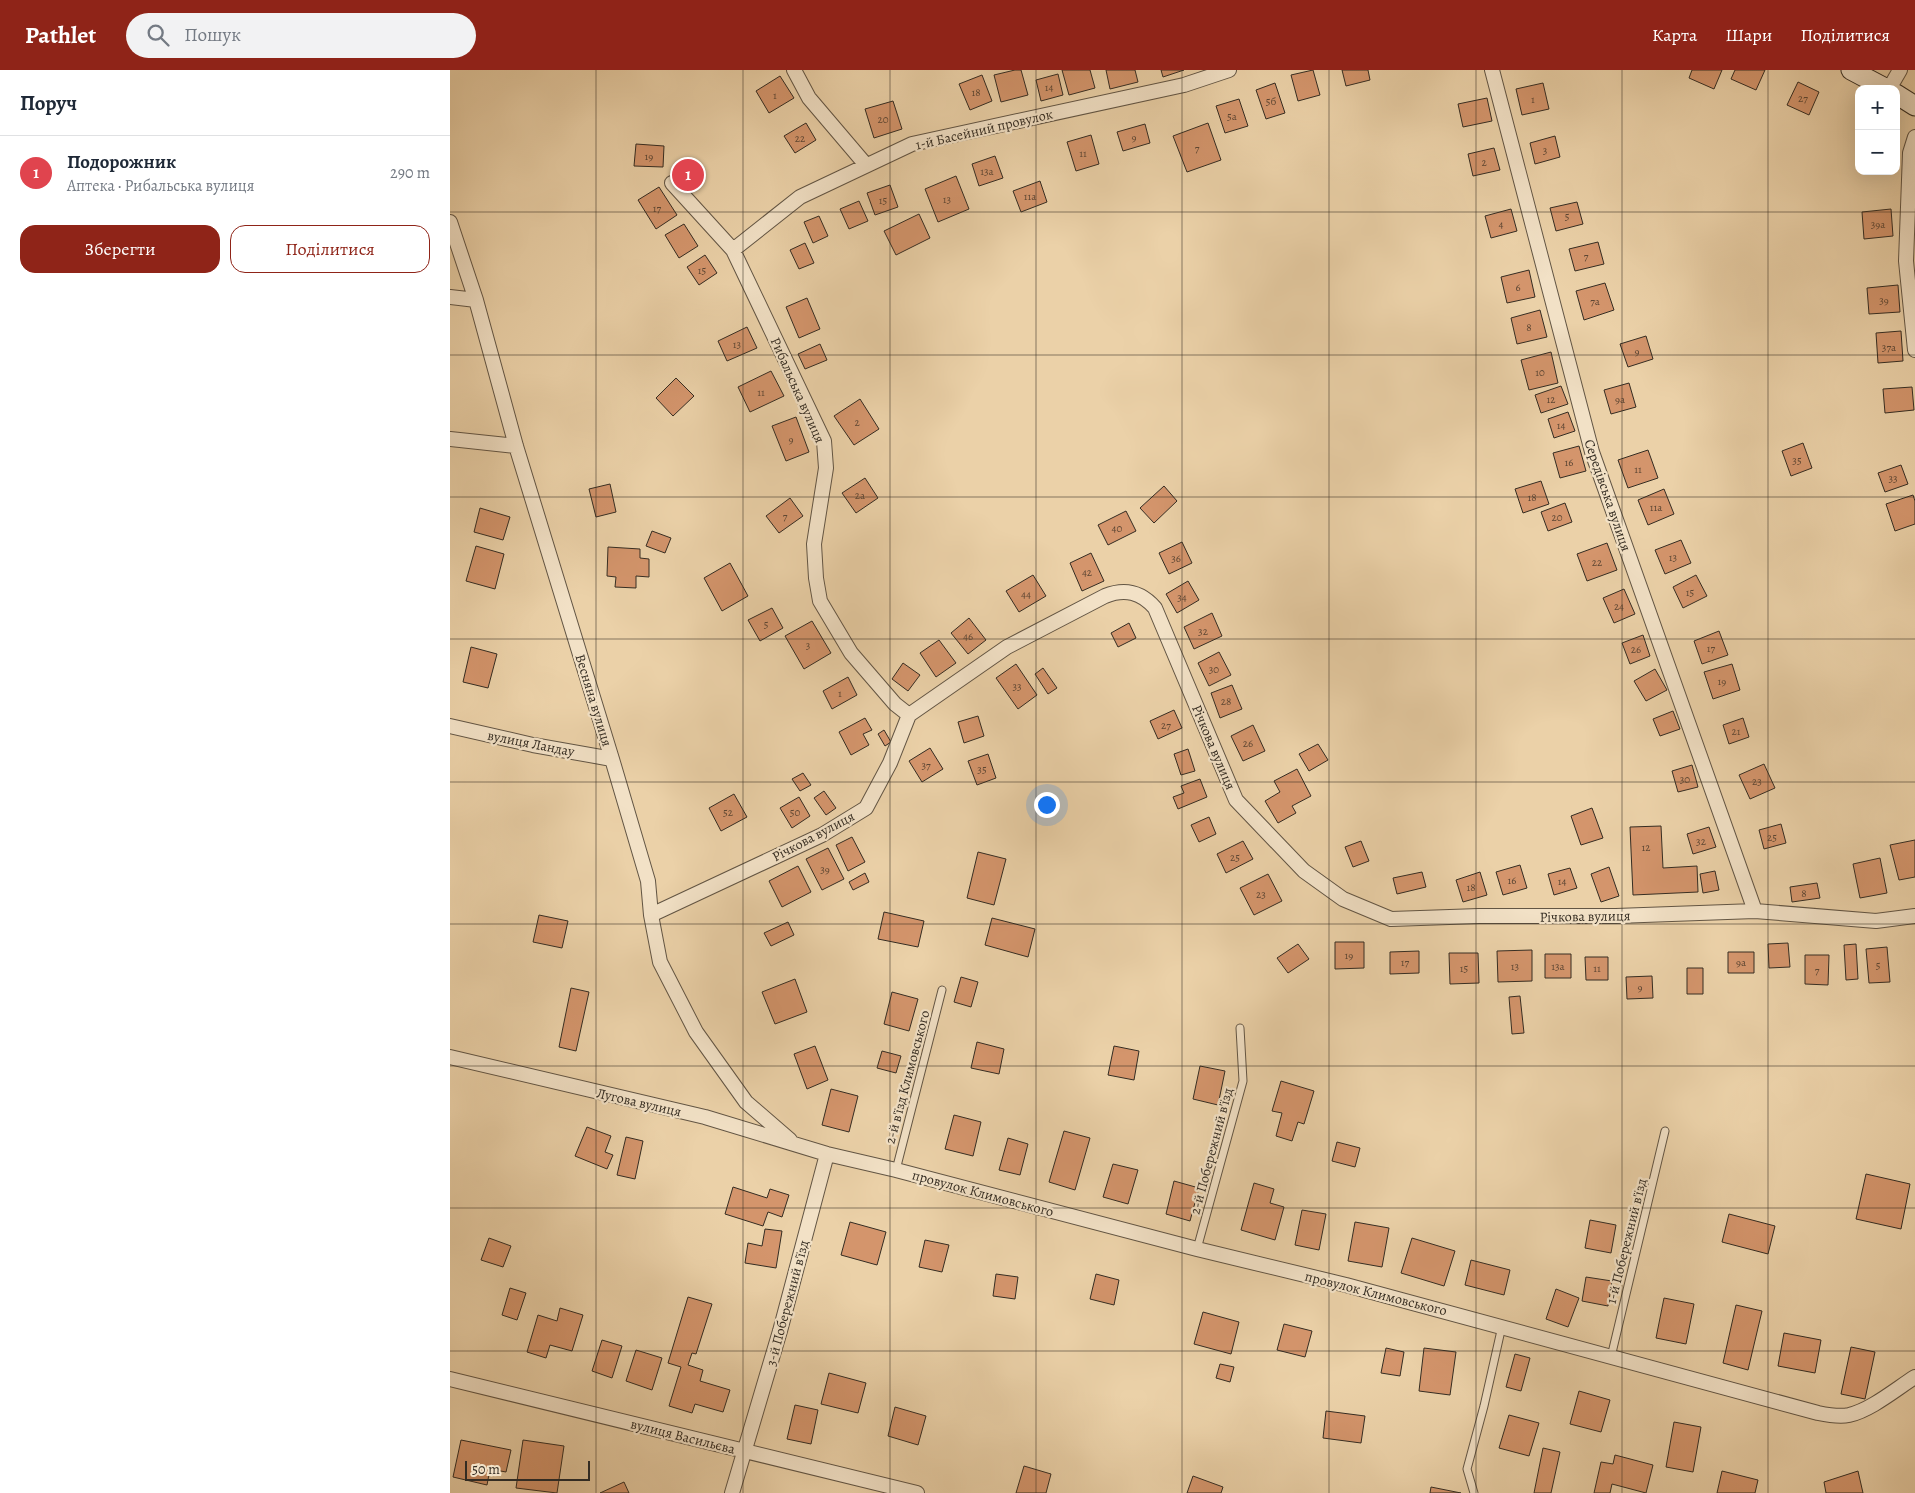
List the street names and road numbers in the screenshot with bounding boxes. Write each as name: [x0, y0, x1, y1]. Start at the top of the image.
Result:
street label: 1-й Басейний провулок: [914, 104, 1055, 155]
street label: Рибальська вулиця: [766, 334, 829, 446]
street label: Середівська вулиця: [1579, 437, 1636, 554]
street label: Весняна вулиця: [570, 652, 617, 749]
street label: Річкова вулиця: [1187, 702, 1240, 793]
street label: вулиця Ландау: [486, 726, 577, 761]
street label: Річкова вулиця: [769, 807, 858, 866]
street label: Річкова вулиця: [1539, 906, 1631, 927]
street label: 2-й в'їзд Климовського: [880, 1008, 934, 1146]
street label: Лугова вулиця: [595, 1083, 683, 1122]
street label: 2-й Побережний в'їзд: [1185, 1086, 1238, 1217]
street label: провулок Климовського: [910, 1165, 1056, 1222]
street label: 1-й Побережний в'їзд: [1602, 1176, 1651, 1306]
street label: 3-й Побережний в'їзд: [762, 1238, 813, 1368]
street label: провулок Климовського: [1303, 1267, 1449, 1320]
street label: вулиця Васильєва: [629, 1414, 738, 1459]

